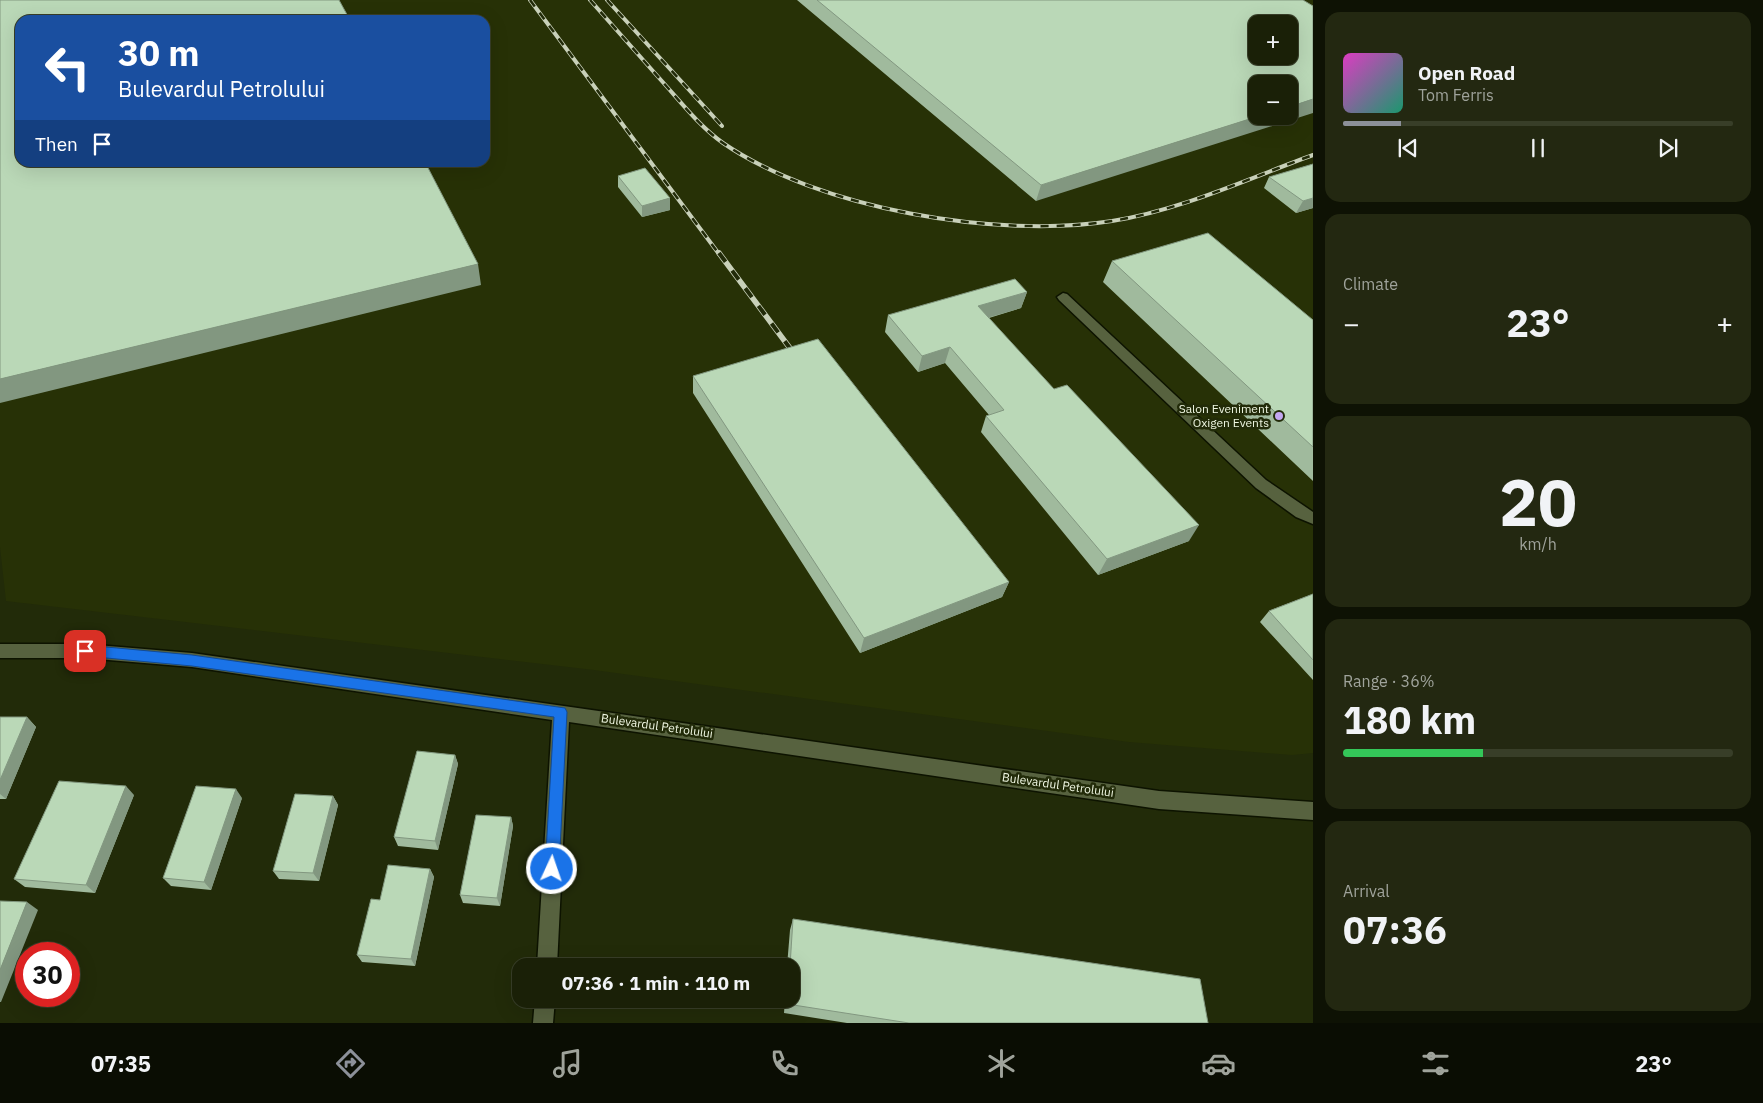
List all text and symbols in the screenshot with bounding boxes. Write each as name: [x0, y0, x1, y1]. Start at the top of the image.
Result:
map controls: [1248, 15, 1298, 125]
button: +: [1248, 15, 1298, 65]
text: 30 m: [118, 30, 200, 76]
icon: left: [35, 35, 100, 100]
text: Open Road: [1418, 61, 1515, 85]
text: Bulevardul Petrolului: [118, 74, 325, 103]
button: −: [1248, 75, 1298, 125]
text: Tom Ferris: [1418, 85, 1494, 105]
icon: arrive: [88, 130, 116, 158]
text: Then: [35, 132, 78, 156]
icon: previous: [1394, 134, 1422, 162]
icon: pause: [1524, 134, 1552, 162]
icon: next: [1654, 134, 1682, 162]
text: Climate: [1343, 274, 1398, 294]
text: 23°: [1506, 298, 1570, 347]
text: −: [1343, 305, 1360, 342]
text: +: [1716, 305, 1733, 342]
place label: Salon Eveniment Oxigen Events: [1179, 401, 1269, 430]
marker: Salon Eveniment Oxigen Events: [1273, 410, 1285, 422]
text: 20: [1499, 459, 1577, 544]
text: km/h: [1519, 534, 1557, 554]
pin: [64, 630, 106, 672]
icon: arrive: [71, 637, 99, 665]
text: Range · 36%: [1343, 671, 1435, 691]
text: 180 km: [1343, 695, 1476, 744]
street label: Bulevardul Petrolului: [600, 710, 714, 741]
street label: Bulevardul Petrolului: [1001, 769, 1115, 800]
position arrow: [525, 842, 577, 894]
text: Arrival: [1343, 881, 1390, 901]
text: 07:36: [1343, 905, 1447, 954]
speed limit sign: 30: [15, 942, 80, 1007]
text: 07:36 · 1 min · 110 m: [562, 971, 750, 995]
icon: directions: [333, 1046, 368, 1081]
icon: music: [550, 1046, 585, 1081]
icon: phone: [767, 1046, 802, 1081]
icon: climate: [984, 1046, 1019, 1081]
icon: car: [1201, 1046, 1236, 1081]
icon: filters: [1418, 1046, 1453, 1081]
text: 07:35: [91, 1049, 151, 1078]
text: 23°: [1635, 1049, 1672, 1078]

